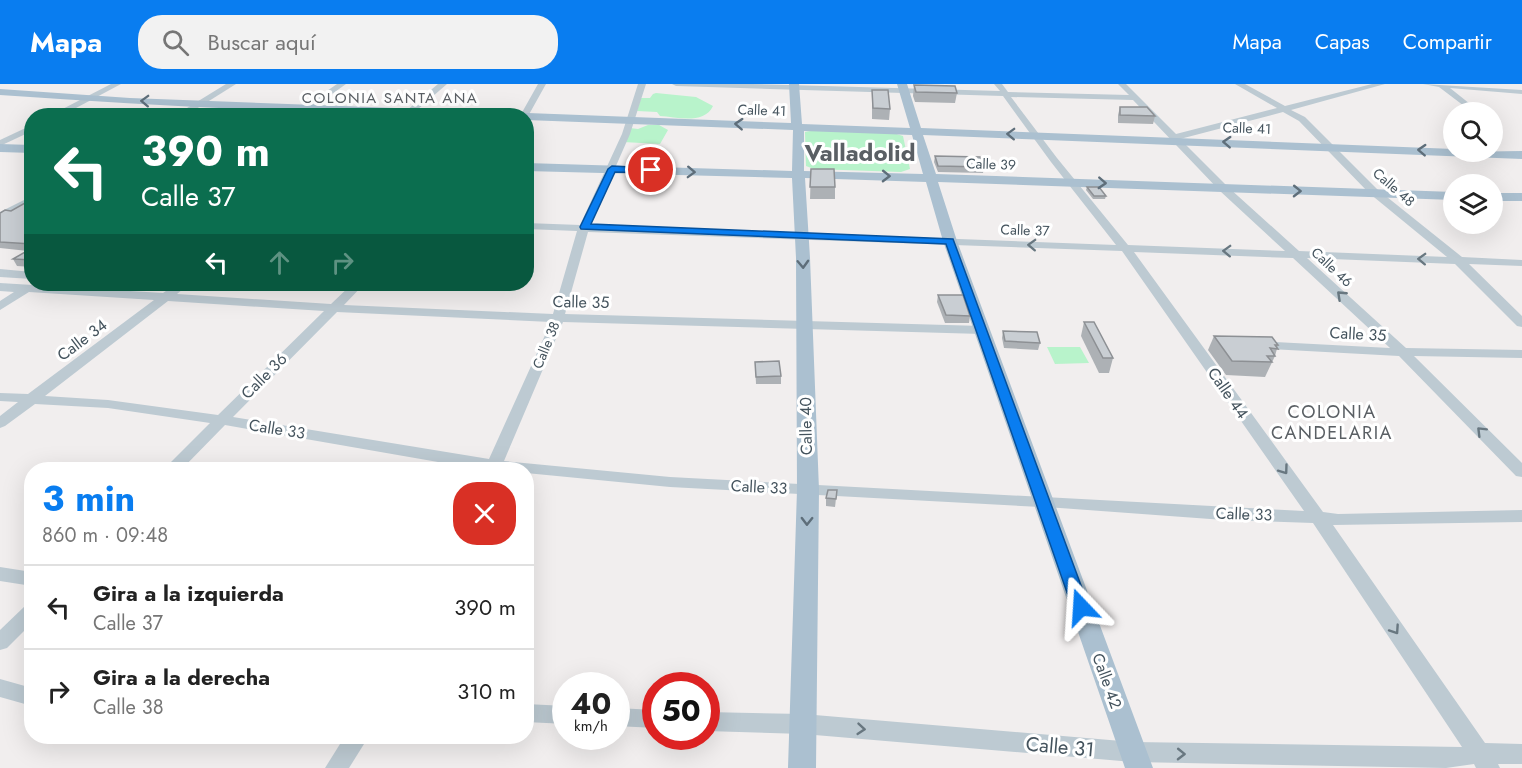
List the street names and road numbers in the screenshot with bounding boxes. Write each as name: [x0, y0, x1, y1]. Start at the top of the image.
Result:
street label: Calle 41: [737, 99, 787, 121]
street label: Calle 41: [1222, 117, 1272, 139]
street label: Calle 39: [966, 153, 1016, 175]
street label: Calle 48: [1369, 163, 1419, 211]
street label: Calle 37: [1000, 219, 1050, 241]
street label: Calle 46: [1307, 242, 1357, 292]
street label: Calle 35: [552, 290, 610, 314]
street label: Calle 34: [52, 314, 112, 366]
street label: Calle 38: [527, 318, 565, 372]
street label: Calle 35: [1329, 321, 1387, 347]
street label: Calle 36: [236, 348, 292, 404]
street label: Calle 44: [1202, 363, 1254, 423]
street label: Calle 40: [794, 397, 818, 455]
street label: Calle 33: [247, 413, 307, 445]
street label: Calle 33: [730, 474, 788, 500]
street label: Calle 33: [1215, 502, 1273, 526]
street label: Calle 42: [1086, 650, 1128, 712]
street label: Calle 31: [1024, 730, 1096, 764]

